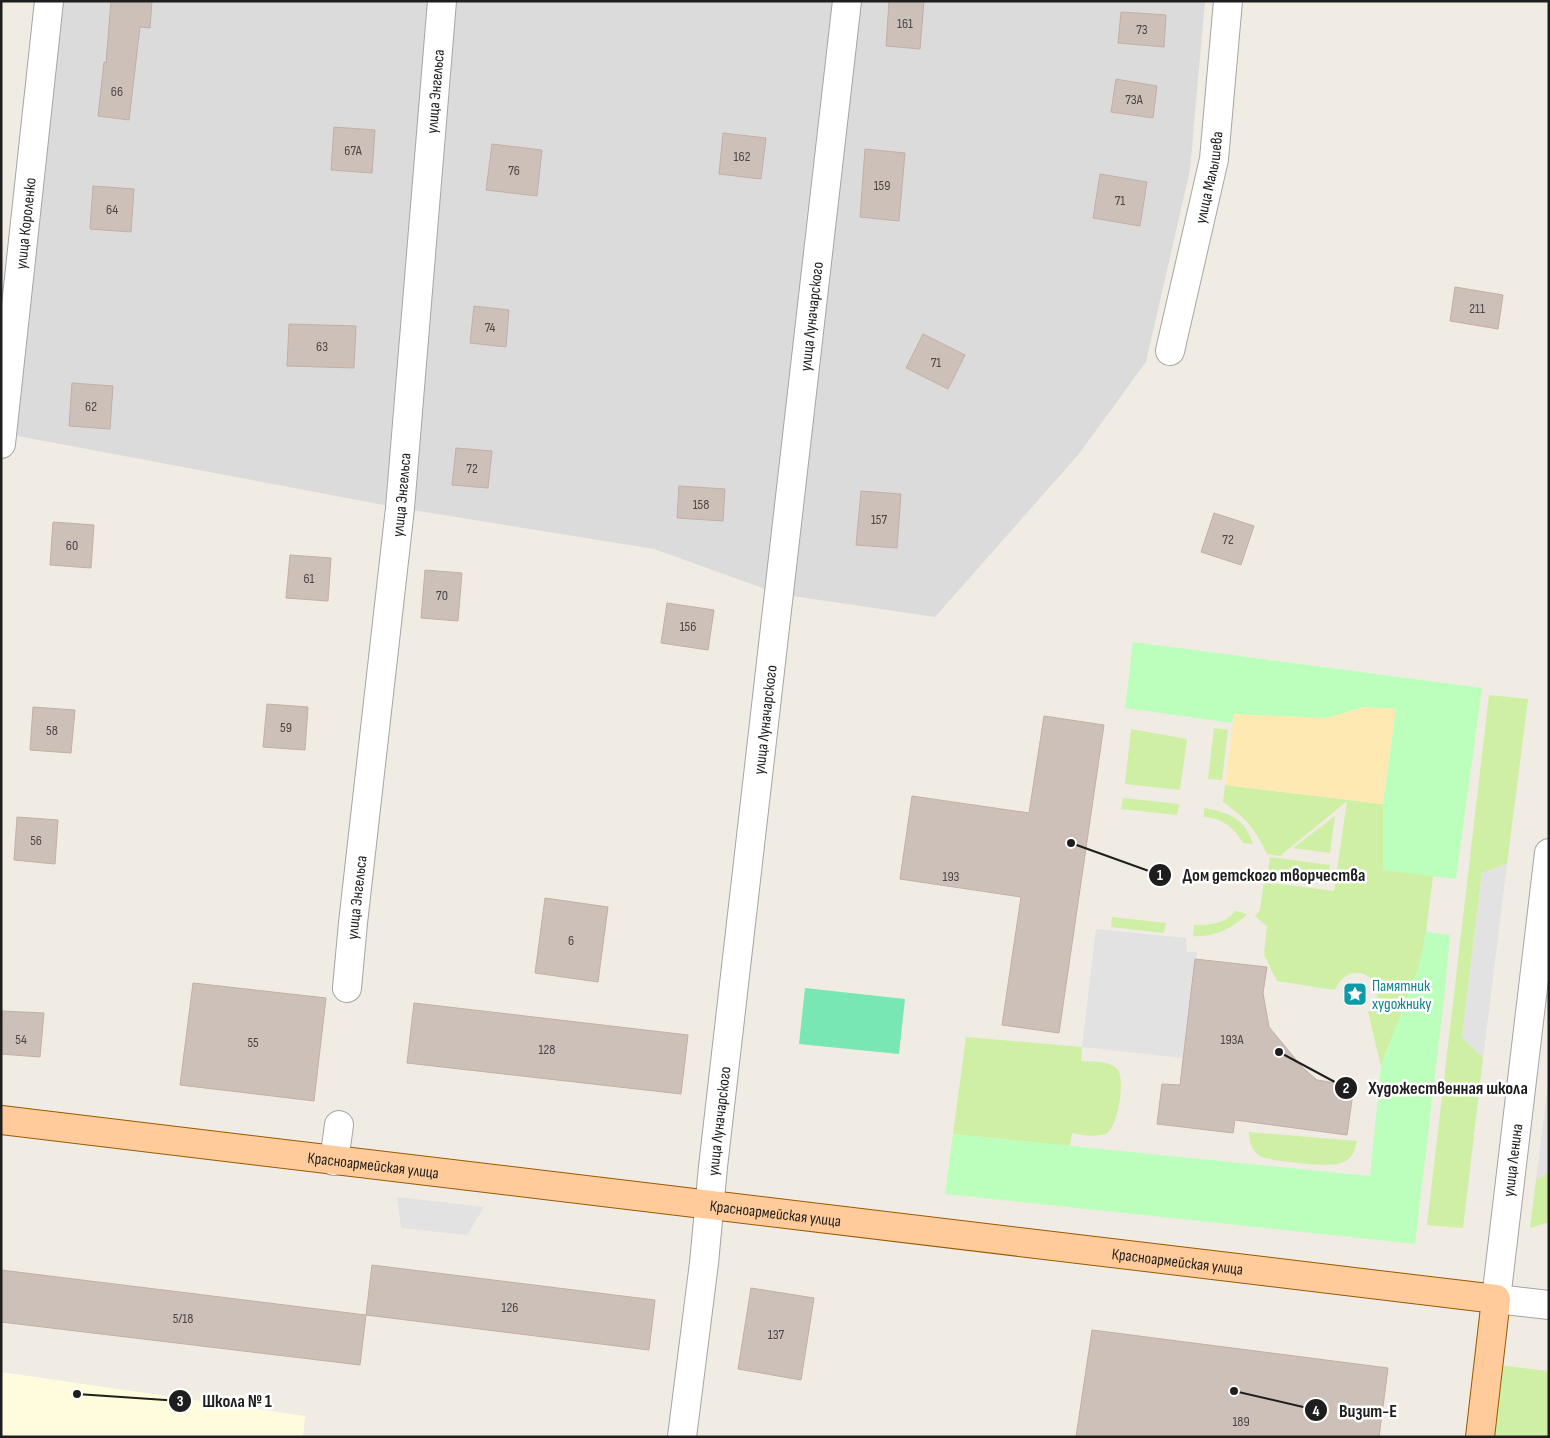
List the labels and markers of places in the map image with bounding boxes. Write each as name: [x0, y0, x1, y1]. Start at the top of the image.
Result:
callout: Дом детского творчества: [1148, 859, 1376, 892]
place label: Памятник художнику: [1372, 977, 1432, 1014]
place icon: Памятник художнику: [1342, 981, 1368, 1007]
callout: Художественная школа: [1333, 1071, 1538, 1104]
callout: Школа № 1: [167, 1384, 282, 1417]
callout: Визит-Е: [1304, 1394, 1407, 1427]

